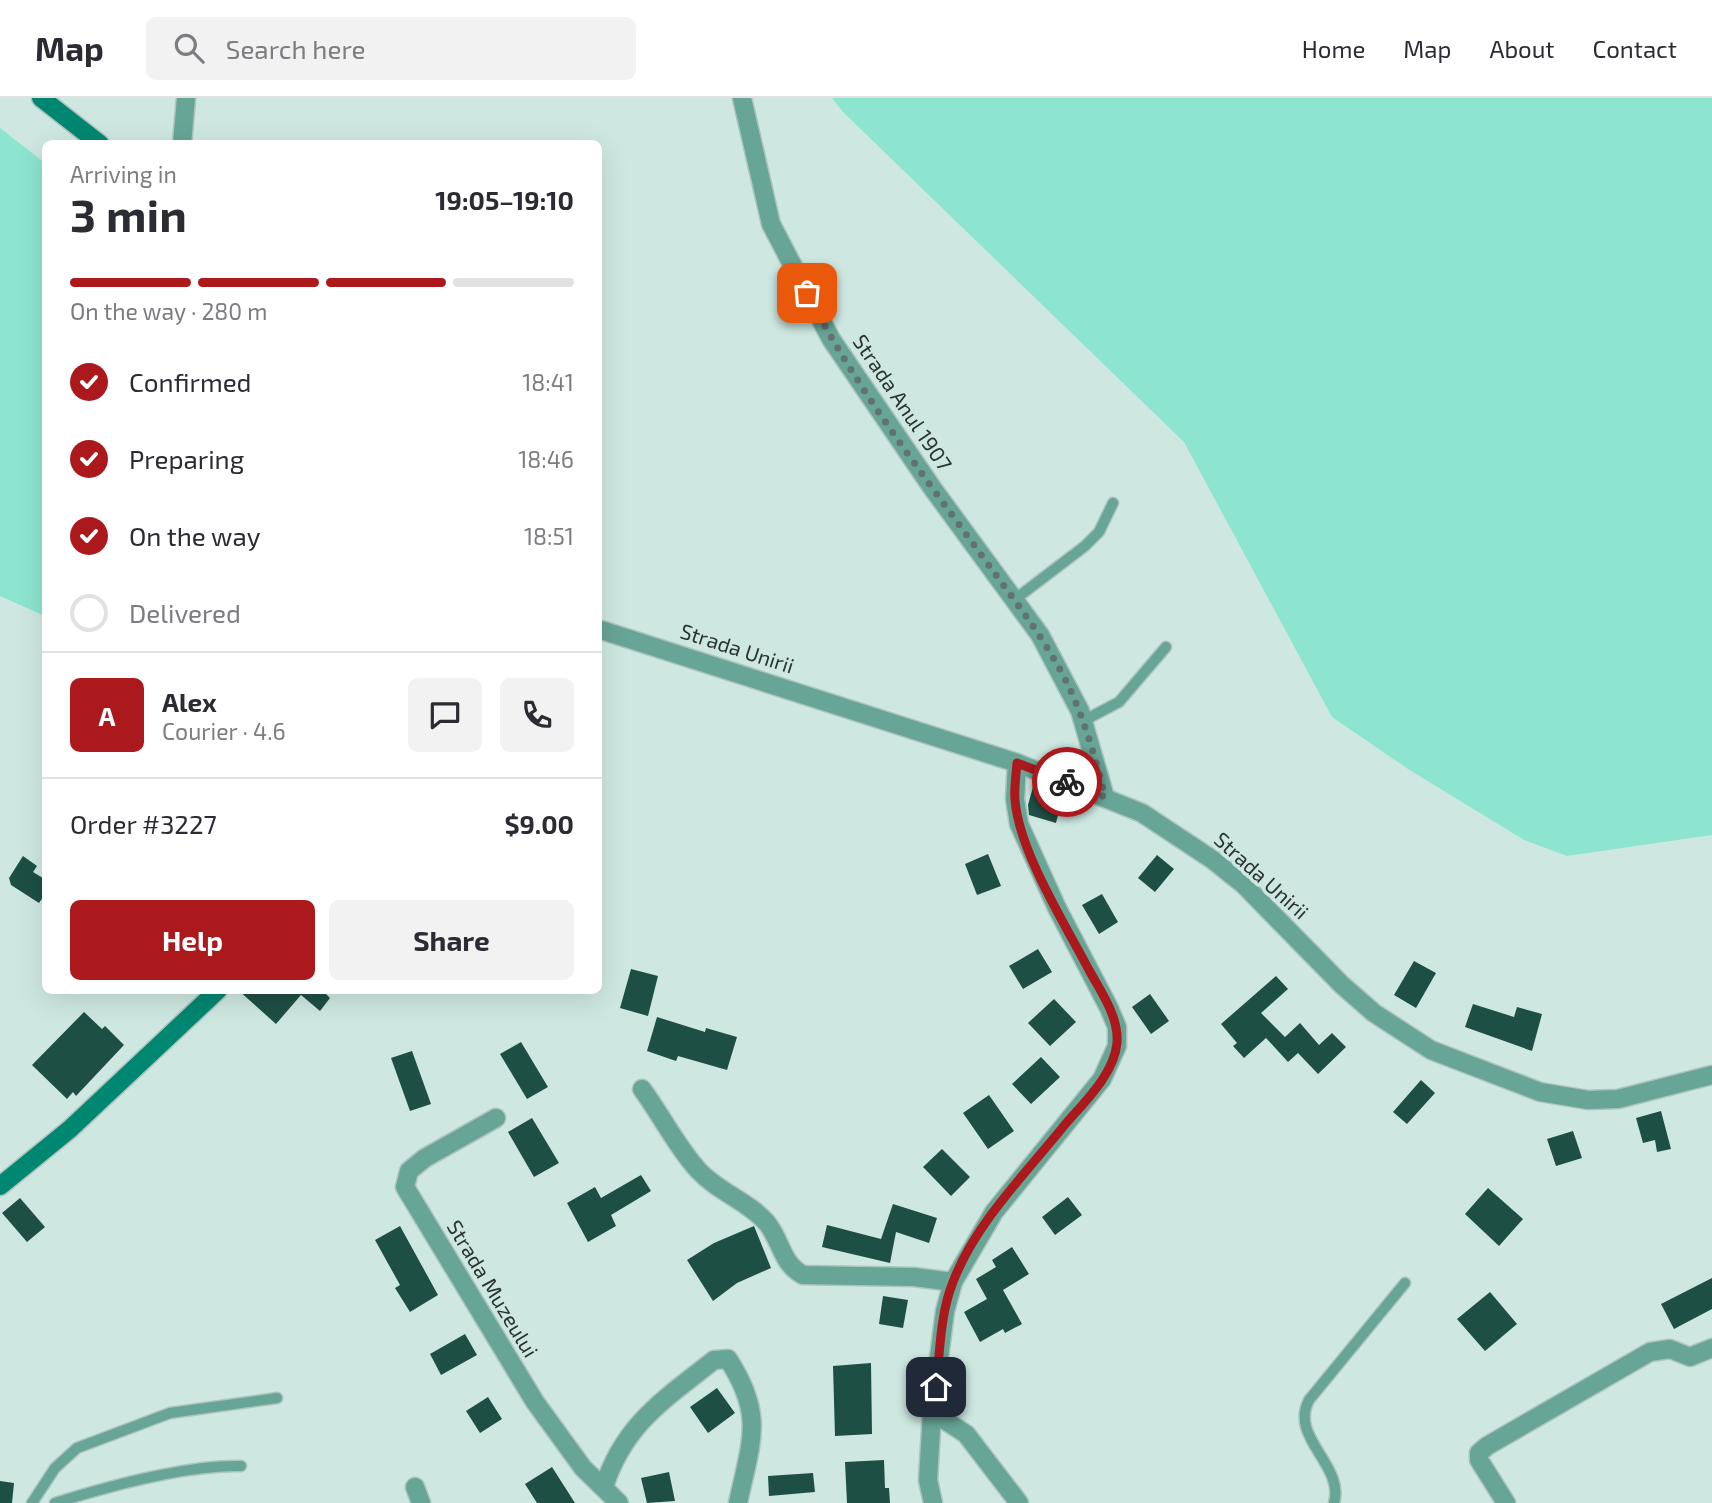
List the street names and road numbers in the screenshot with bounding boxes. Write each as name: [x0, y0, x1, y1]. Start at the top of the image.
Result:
street label: Strada Anul 1907: [848, 329, 958, 475]
street label: Strada Unirii: [677, 617, 797, 678]
street label: Strada Unirii: [1210, 826, 1314, 924]
street label: Strada Muzeului: [443, 1215, 544, 1361]

